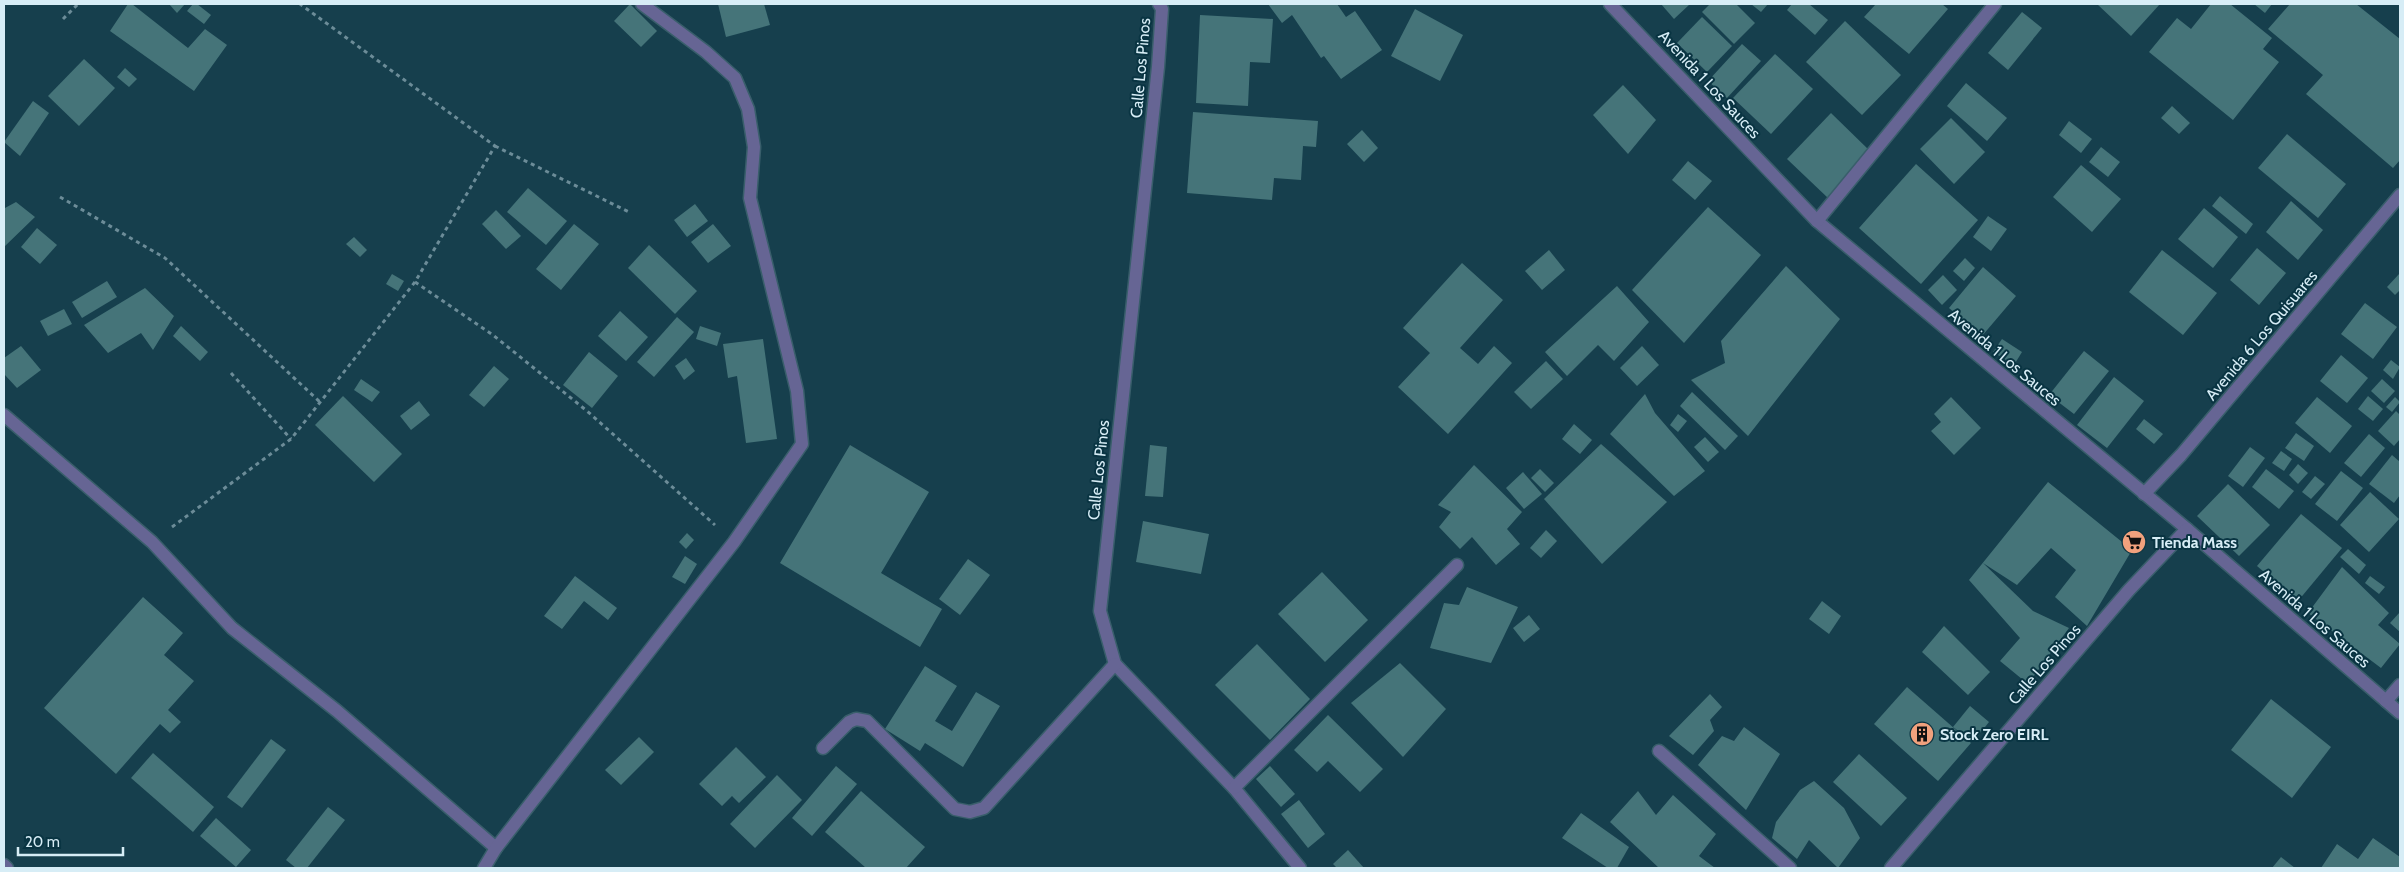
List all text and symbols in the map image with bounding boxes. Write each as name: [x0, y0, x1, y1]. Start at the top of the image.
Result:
street label: Calle Los Pinos: [1127, 17, 1154, 119]
street label: Avenida 1 Los Sauces: [1655, 26, 1765, 143]
street label: Avenida 6 Los Quisuares: [2202, 266, 2321, 404]
street label: Avenida 1 Los Sauces: [1945, 305, 2065, 410]
street label: Calle Los Pinos: [1084, 419, 1113, 521]
supermarket icon: Tienda Mass: [2121, 529, 2147, 555]
place label: Tienda Mass: [2152, 533, 2237, 552]
street label: Avenida 1 Los Sauces: [2255, 565, 2374, 672]
street label: Calle Los Pinos: [2004, 620, 2085, 708]
building icon: Stock Zero EIRL: [1909, 721, 1935, 747]
place label: Stock Zero EIRL: [1940, 725, 2048, 744]
scale bar: [18, 824, 122, 856]
text: 20 m: [25, 833, 60, 851]

